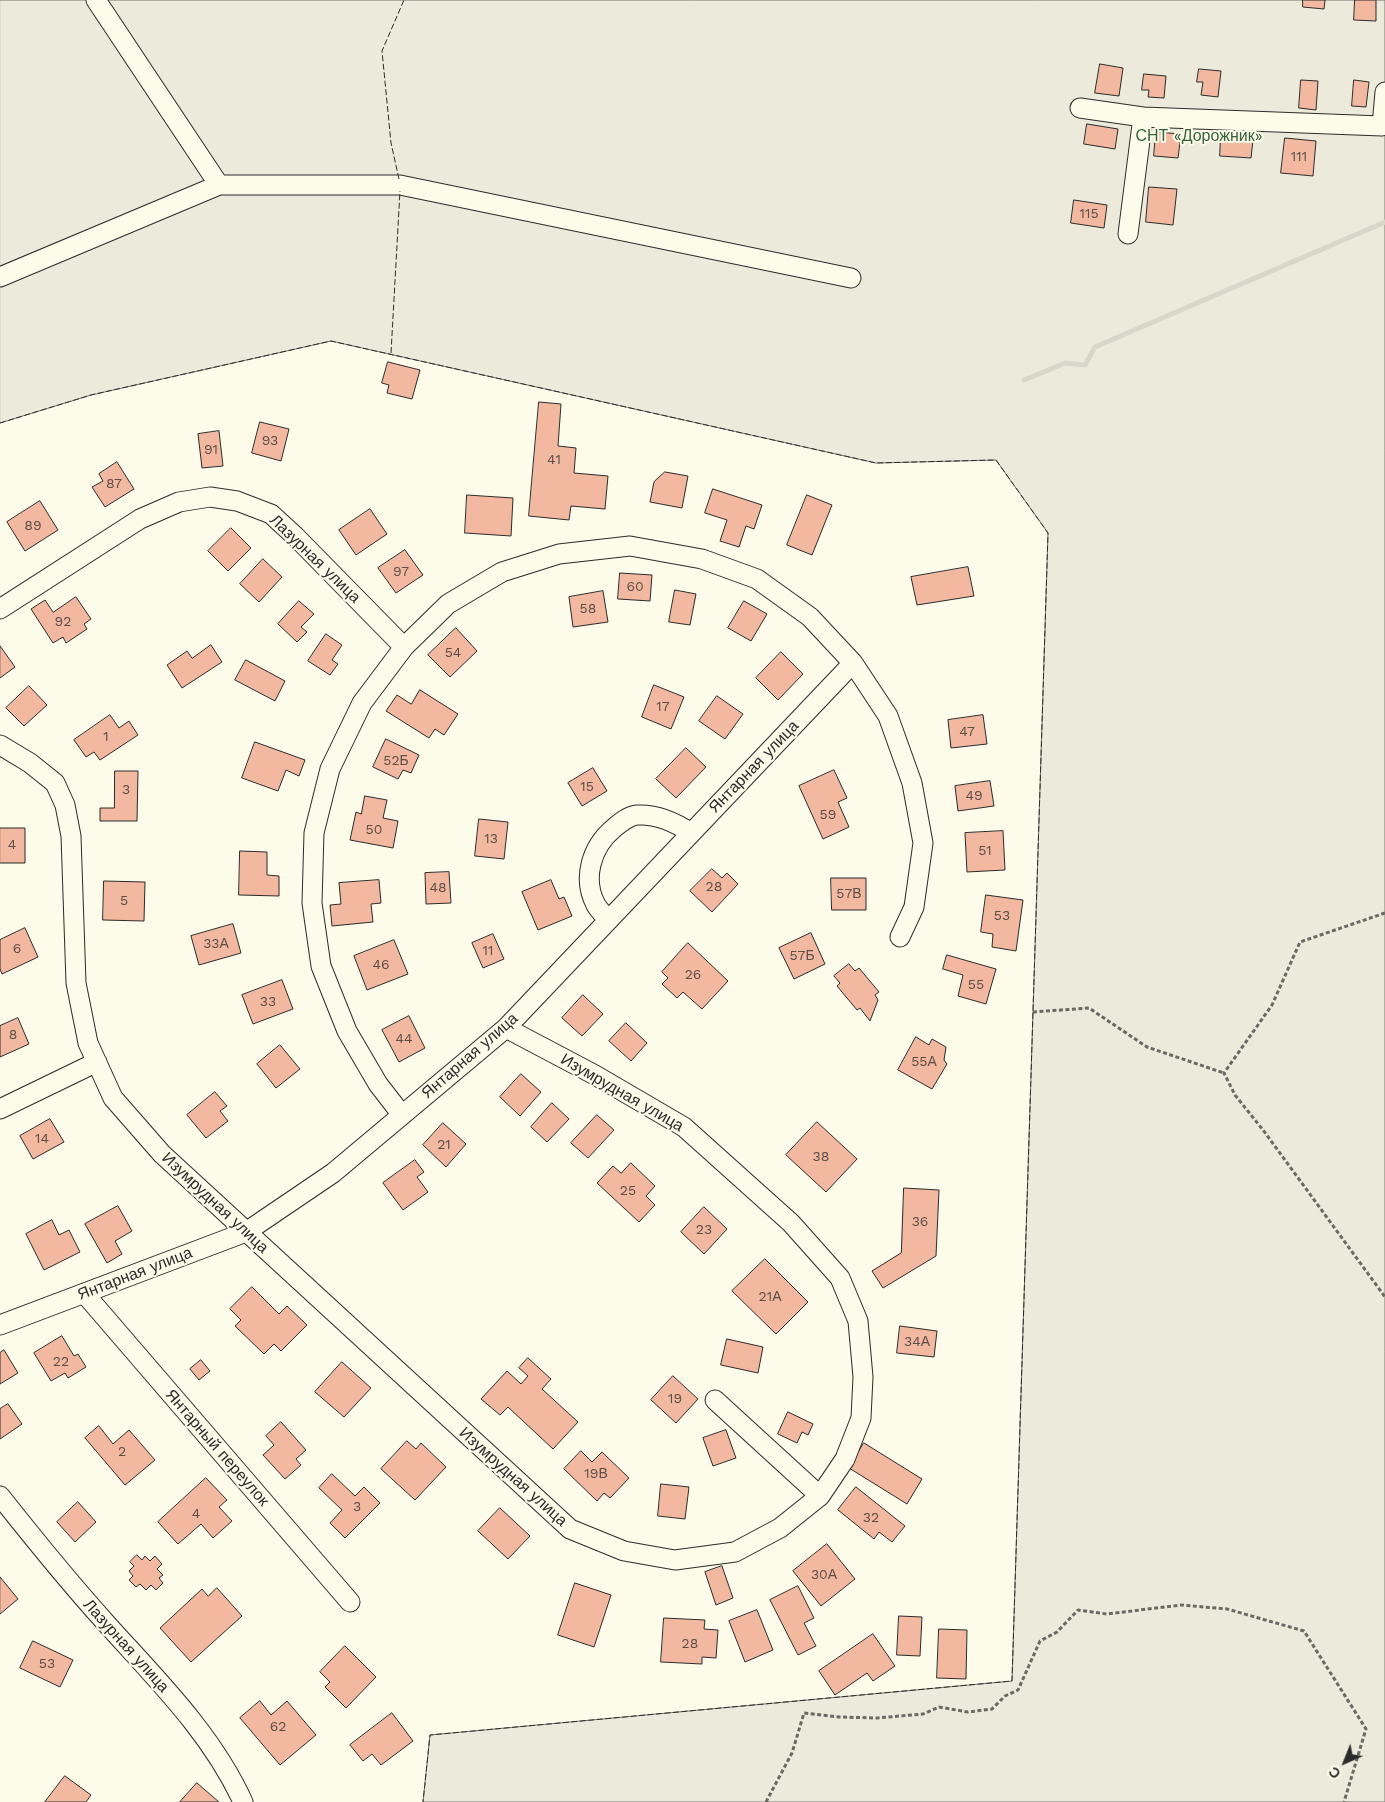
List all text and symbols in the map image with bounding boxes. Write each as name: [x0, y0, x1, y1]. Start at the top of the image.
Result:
park label: СНТ «Дорожник»: [1135, 126, 1263, 146]
house number: 111: [1291, 149, 1307, 165]
house number: 115: [1079, 206, 1099, 222]
house number: 93: [262, 433, 278, 449]
house number: 91: [204, 442, 218, 458]
house number: 41: [547, 452, 561, 468]
house number: 87: [106, 476, 122, 492]
street label: Лазурная улица: [266, 511, 364, 607]
house number: 89: [24, 518, 42, 534]
house number: 97: [393, 564, 409, 580]
house number: 60: [626, 579, 644, 595]
house number: 58: [580, 601, 596, 617]
house number: 92: [55, 614, 71, 630]
house number: 54: [445, 645, 461, 661]
house number: 17: [656, 699, 670, 715]
street label: Янтарная улица: [705, 717, 803, 817]
house number: 47: [959, 724, 975, 740]
house number: 1: [103, 729, 109, 745]
house number: 52Б: [383, 753, 409, 769]
house number: 15: [580, 779, 594, 795]
house number: 3: [122, 782, 130, 798]
house number: 49: [965, 788, 983, 804]
house number: 59: [820, 807, 836, 823]
house number: 50: [366, 822, 382, 838]
house number: 13: [484, 831, 498, 847]
house number: 4: [8, 837, 16, 853]
house number: 51: [978, 843, 992, 859]
house number: 28: [706, 879, 722, 895]
house number: 48: [429, 880, 447, 896]
house number: 57В: [836, 886, 862, 902]
house number: 5: [120, 893, 128, 909]
house number: 53: [994, 908, 1010, 924]
house number: 33А: [203, 936, 229, 952]
house number: 6: [13, 941, 21, 957]
house number: 11: [483, 943, 493, 959]
house number: 57Б: [789, 948, 815, 964]
house number: 46: [372, 957, 390, 973]
house number: 26: [685, 967, 701, 983]
house number: 55: [968, 977, 984, 993]
house number: 33: [260, 994, 276, 1010]
street label: Янтарная улица: [418, 1009, 522, 1103]
house number: 8: [9, 1027, 17, 1043]
house number: 44: [395, 1031, 413, 1047]
street label: Изумрудная улица: [557, 1050, 687, 1136]
house number: 55А: [911, 1054, 937, 1070]
house number: 14: [35, 1131, 49, 1147]
house number: 21: [437, 1137, 451, 1153]
street label: Изумрудная улица: [158, 1149, 272, 1257]
house number: 38: [813, 1149, 829, 1165]
house number: 25: [620, 1183, 636, 1199]
house number: 36: [912, 1214, 928, 1230]
house number: 23: [696, 1222, 712, 1238]
street label: Янтарная улица: [75, 1243, 195, 1305]
house number: 21А: [759, 1289, 781, 1305]
house number: 34А: [904, 1334, 930, 1350]
house number: 22: [53, 1354, 69, 1370]
street label: Янтарный переулок: [161, 1386, 273, 1510]
house number: 19: [668, 1391, 682, 1407]
street label: Изумрудная улица: [455, 1423, 571, 1531]
house number: 2: [118, 1444, 126, 1460]
house number: 19В: [584, 1466, 608, 1482]
house number: 3: [353, 1499, 361, 1515]
house number: 4: [192, 1506, 200, 1522]
house number: 32: [863, 1510, 879, 1526]
house number: 30А: [811, 1567, 837, 1583]
street label: Лазурная улица: [79, 1595, 173, 1697]
house number: 28: [682, 1636, 698, 1652]
house number: 53: [39, 1656, 55, 1672]
house number: 62: [270, 1719, 286, 1735]
north arrow: [1320, 1737, 1370, 1787]
text: С: [1325, 1764, 1344, 1782]

